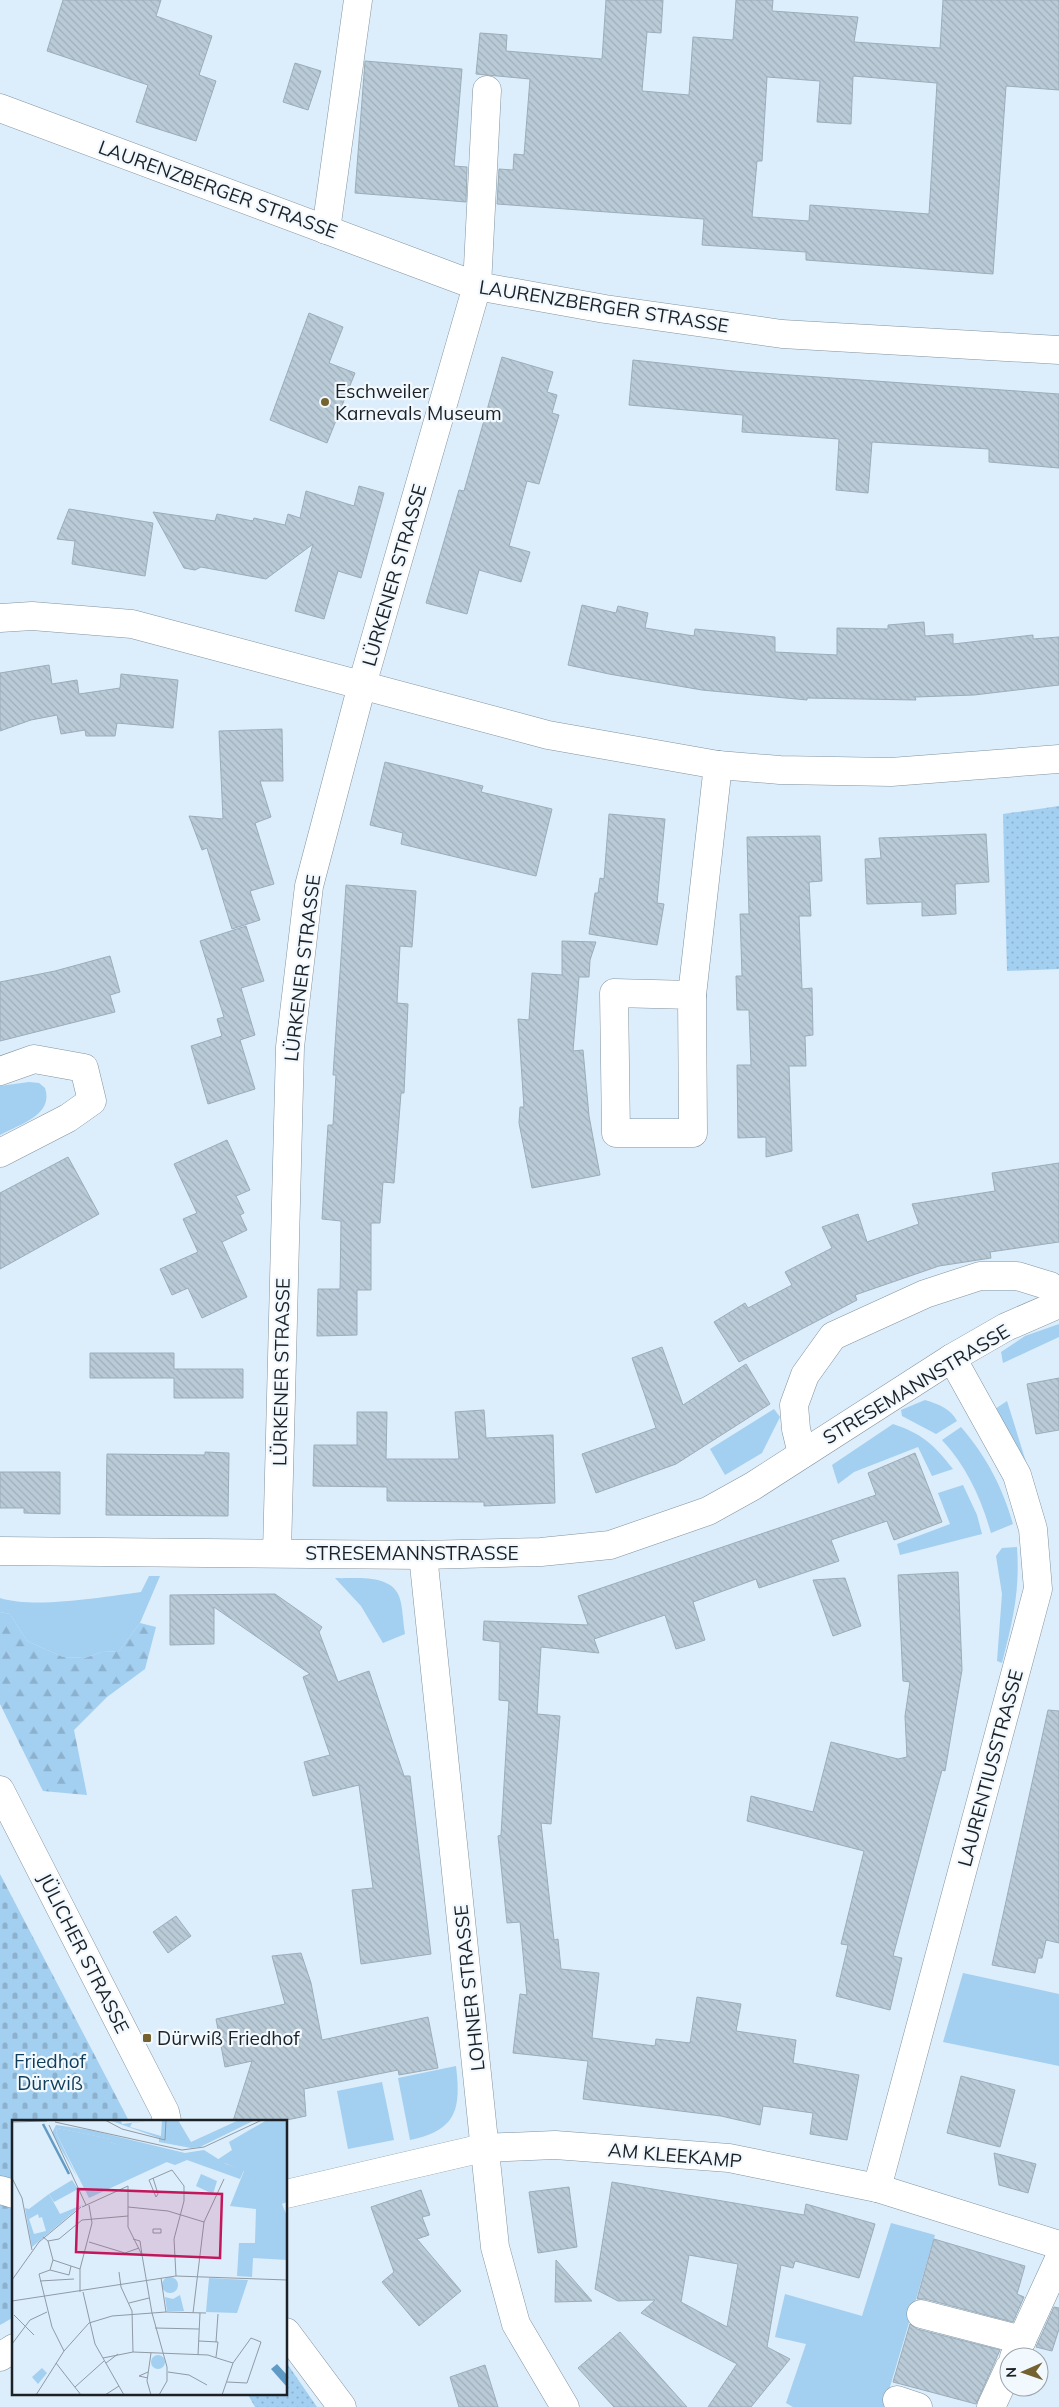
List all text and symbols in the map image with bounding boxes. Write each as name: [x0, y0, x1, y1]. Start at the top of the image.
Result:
street label: LAURENZBERGER STRASSE: [95, 135, 341, 243]
street label: LAURENZBERGER STRASSE: [477, 274, 731, 338]
place label: Eschweiler Karnevals Museum: [335, 379, 502, 425]
marker: Eschweiler Karnevals Museum: [319, 396, 331, 408]
street label: LÜRKENER STRASSE: [357, 481, 431, 669]
street label: LÜRKENER STRASSE: [279, 873, 325, 1063]
street label: LÜRKENER STRASSE: [267, 1278, 295, 1466]
street label: STRESEMANNSTRASSE: [818, 1319, 1014, 1449]
street label: STRESEMANNSTRASSE: [305, 1541, 519, 1565]
street label: LAURENTIUSSTRASSE: [952, 1667, 1028, 1869]
street label: JÜLICHER STRASSE: [33, 1869, 135, 2037]
street label: LOHNER STRASSE: [448, 1904, 490, 2072]
place label: Dürwiß Friedhof: [157, 2026, 300, 2050]
marker: Dürwiß Friedhof: [141, 2032, 153, 2044]
park label: Friedhof Dürwiß: [14, 2049, 87, 2095]
inset map: [12, 2120, 288, 2394]
street label: AM KLEEKAMP: [607, 2137, 743, 2173]
north arrow: [999, 2347, 1049, 2397]
text: N: [1002, 2367, 1020, 2378]

